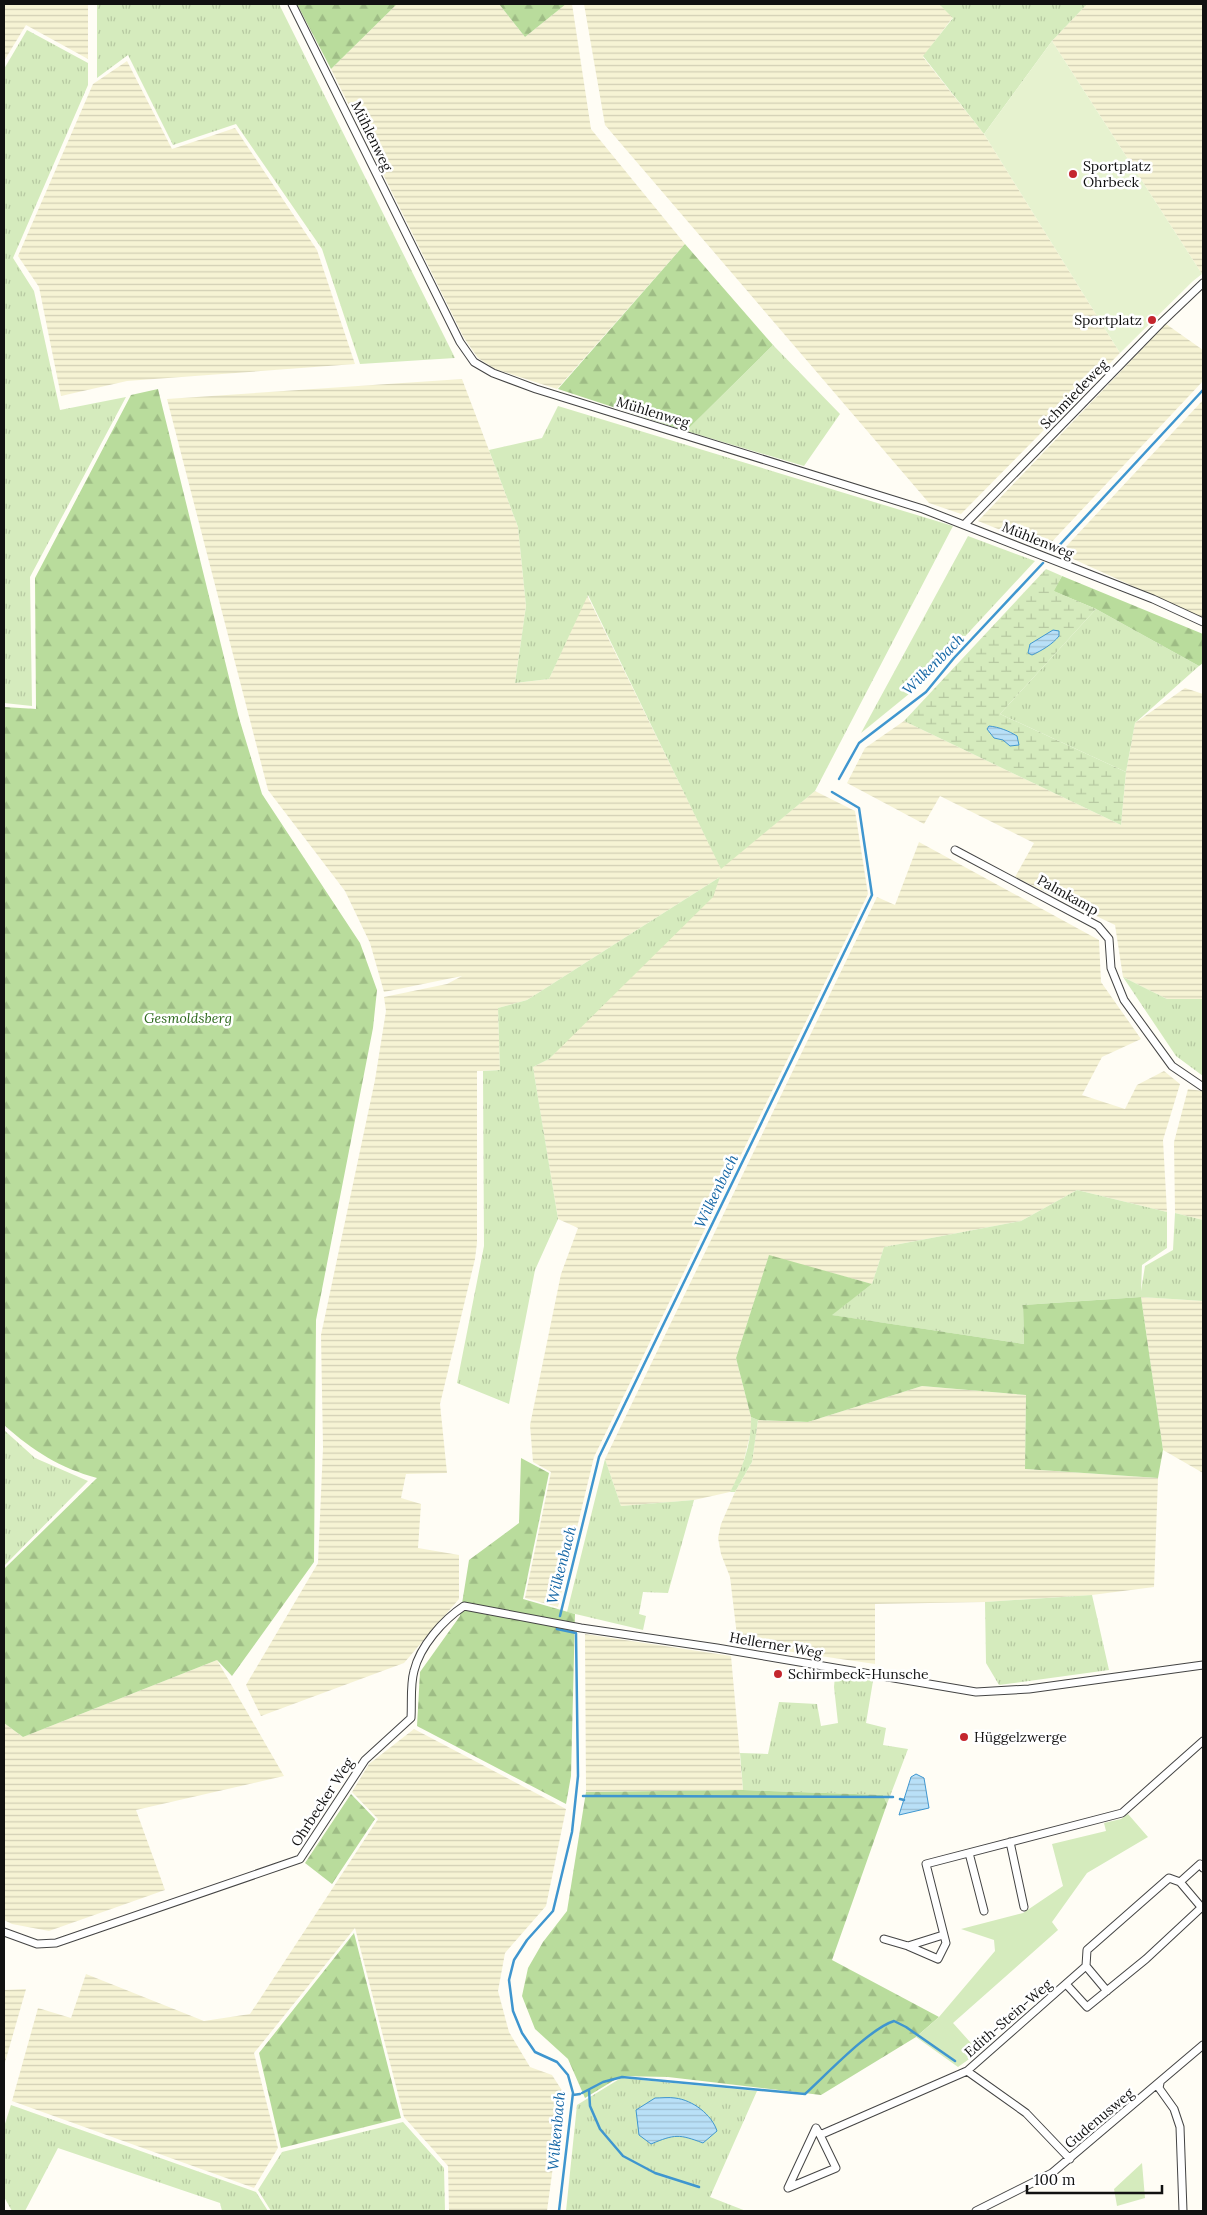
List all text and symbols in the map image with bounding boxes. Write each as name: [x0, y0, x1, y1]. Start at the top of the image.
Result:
street label: Mühlenweg: [347, 98, 397, 174]
place label: Sportplatz Ohrbeck: [1083, 157, 1151, 191]
marker: Sportplatz Ohrbeck: [1067, 168, 1079, 180]
place label: Sportplatz: [1074, 311, 1142, 329]
marker: Sportplatz: [1146, 314, 1158, 326]
street label: Schmiedeweg: [1036, 355, 1112, 433]
street label: Mühlenweg: [614, 392, 692, 432]
street label: Mühlenweg: [1000, 517, 1077, 563]
water label: Wilkenbach: [898, 629, 968, 699]
street label: Palmkamp: [1034, 871, 1102, 919]
park label: Gesmoldsberg: [144, 1009, 232, 1027]
water label: Wilkenbach: [690, 1151, 742, 1231]
water label: Wilkenbach: [542, 1524, 580, 1606]
street label: Hellerner Weg: [728, 1628, 824, 1662]
place label: Schirmbeck-Hunsche: [788, 1665, 929, 1683]
marker: Schirmbeck-Hunsche: [772, 1668, 784, 1680]
place label: Hüggelzwerge: [974, 1728, 1067, 1746]
marker: Hüggelzwerge: [958, 1731, 970, 1743]
street label: Ohrbecker Weg: [287, 1754, 357, 1850]
street label: Edith-Stein-Weg: [961, 1975, 1056, 2061]
street label: Gudenusweg: [1061, 2084, 1137, 2152]
water label: Wilkenbach: [543, 2090, 569, 2171]
scale bar: [1027, 2162, 1162, 2194]
text: 100 m: [1034, 2170, 1075, 2189]

